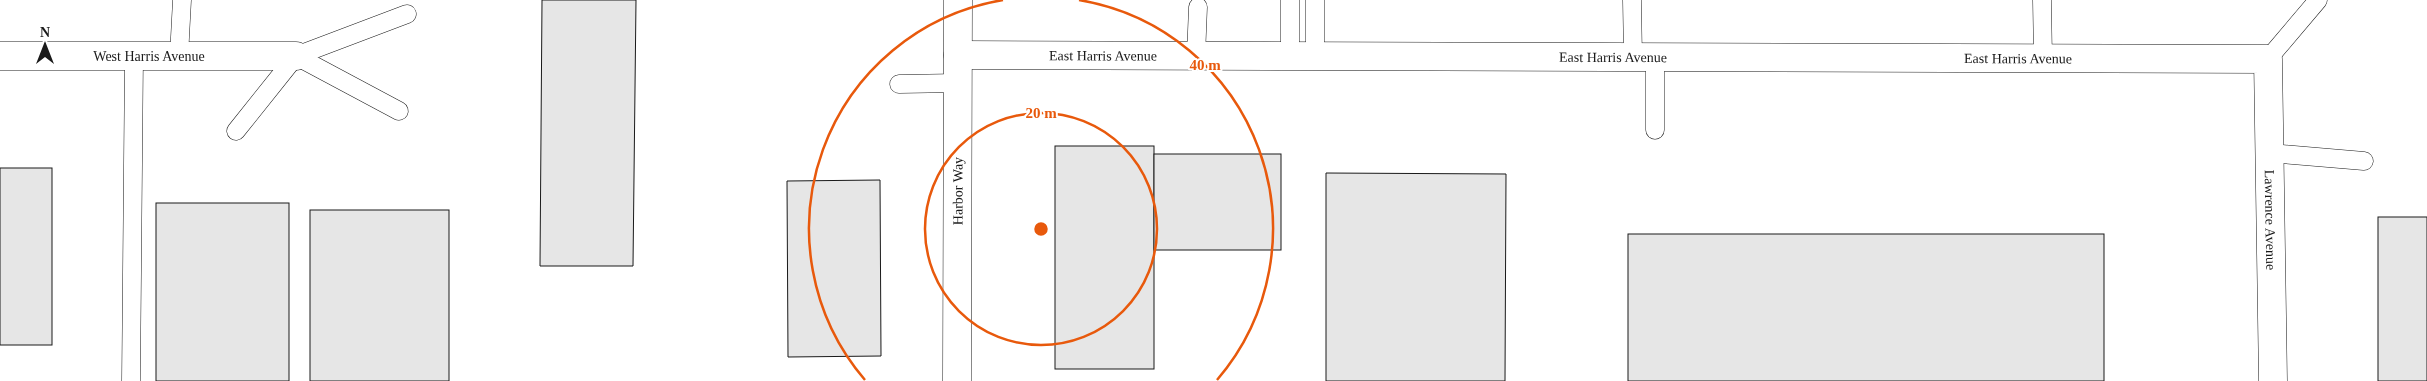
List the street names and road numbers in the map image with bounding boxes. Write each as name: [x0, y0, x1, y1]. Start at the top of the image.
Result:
street label: East Harris Avenue: [1049, 48, 1157, 64]
street label: West Harris Avenue: [93, 49, 205, 64]
street label: East Harris Avenue: [1559, 50, 1667, 65]
street label: East Harris Avenue: [1964, 51, 2072, 66]
street label: Harbor Way: [950, 157, 966, 225]
street label: Lawrence Avenue: [2262, 170, 2278, 270]

